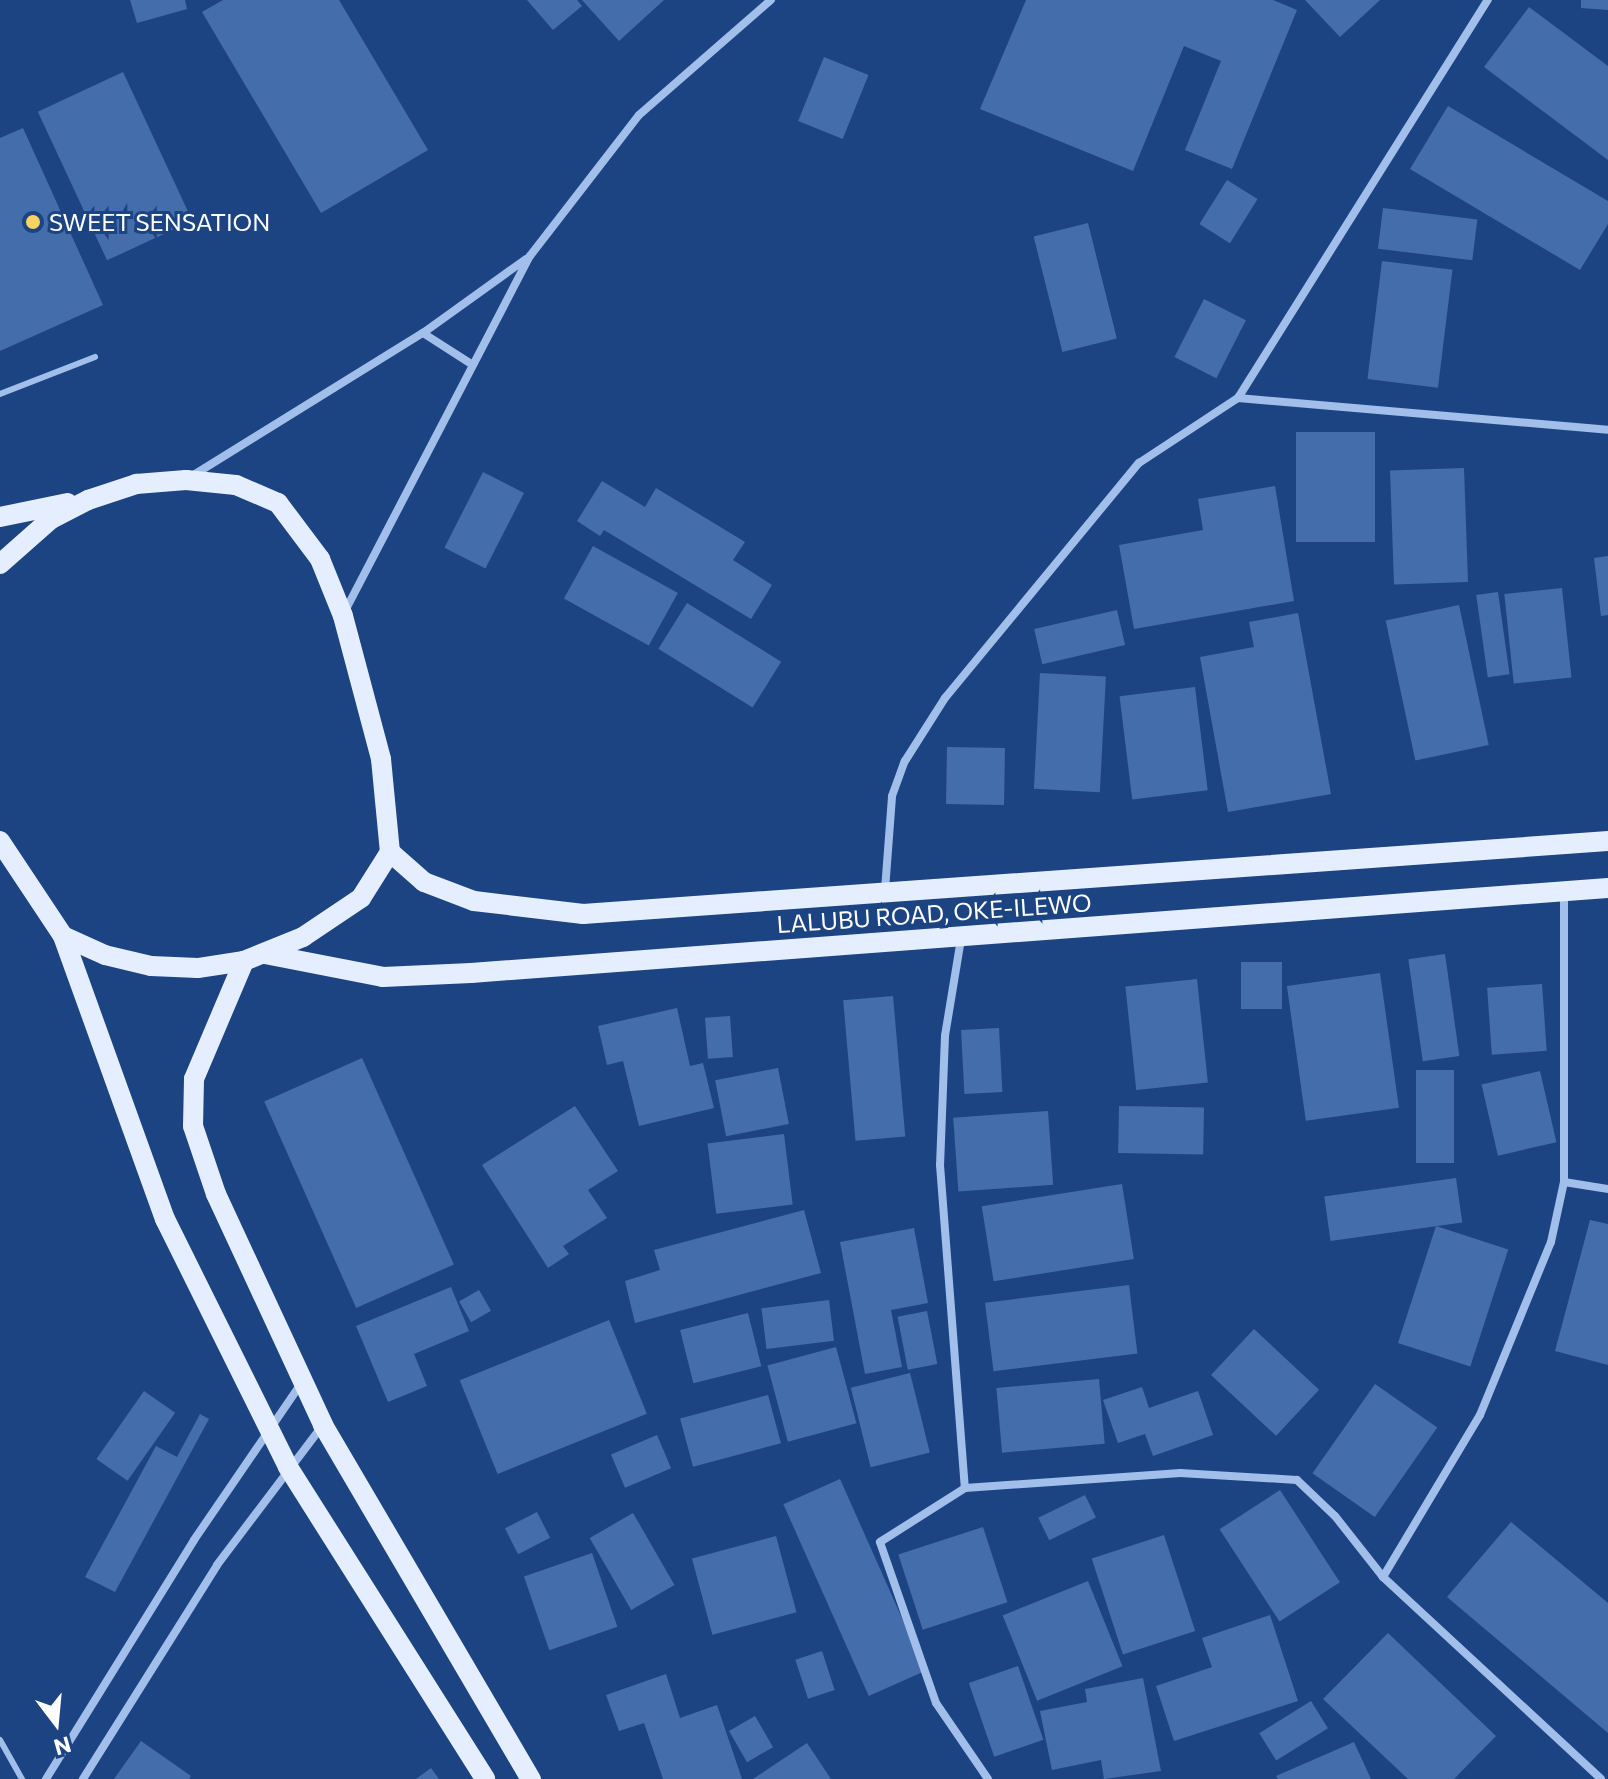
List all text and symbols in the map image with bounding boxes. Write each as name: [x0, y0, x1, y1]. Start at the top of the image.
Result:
place label: SWEET SENSATION: [49, 208, 270, 236]
marker: SWEET SENSATION: [24, 213, 42, 231]
street label: LALUBU ROAD, OKE-ILEWO: [776, 888, 1092, 938]
north arrow: [16, 1683, 96, 1763]
text: N: [51, 1731, 74, 1762]

